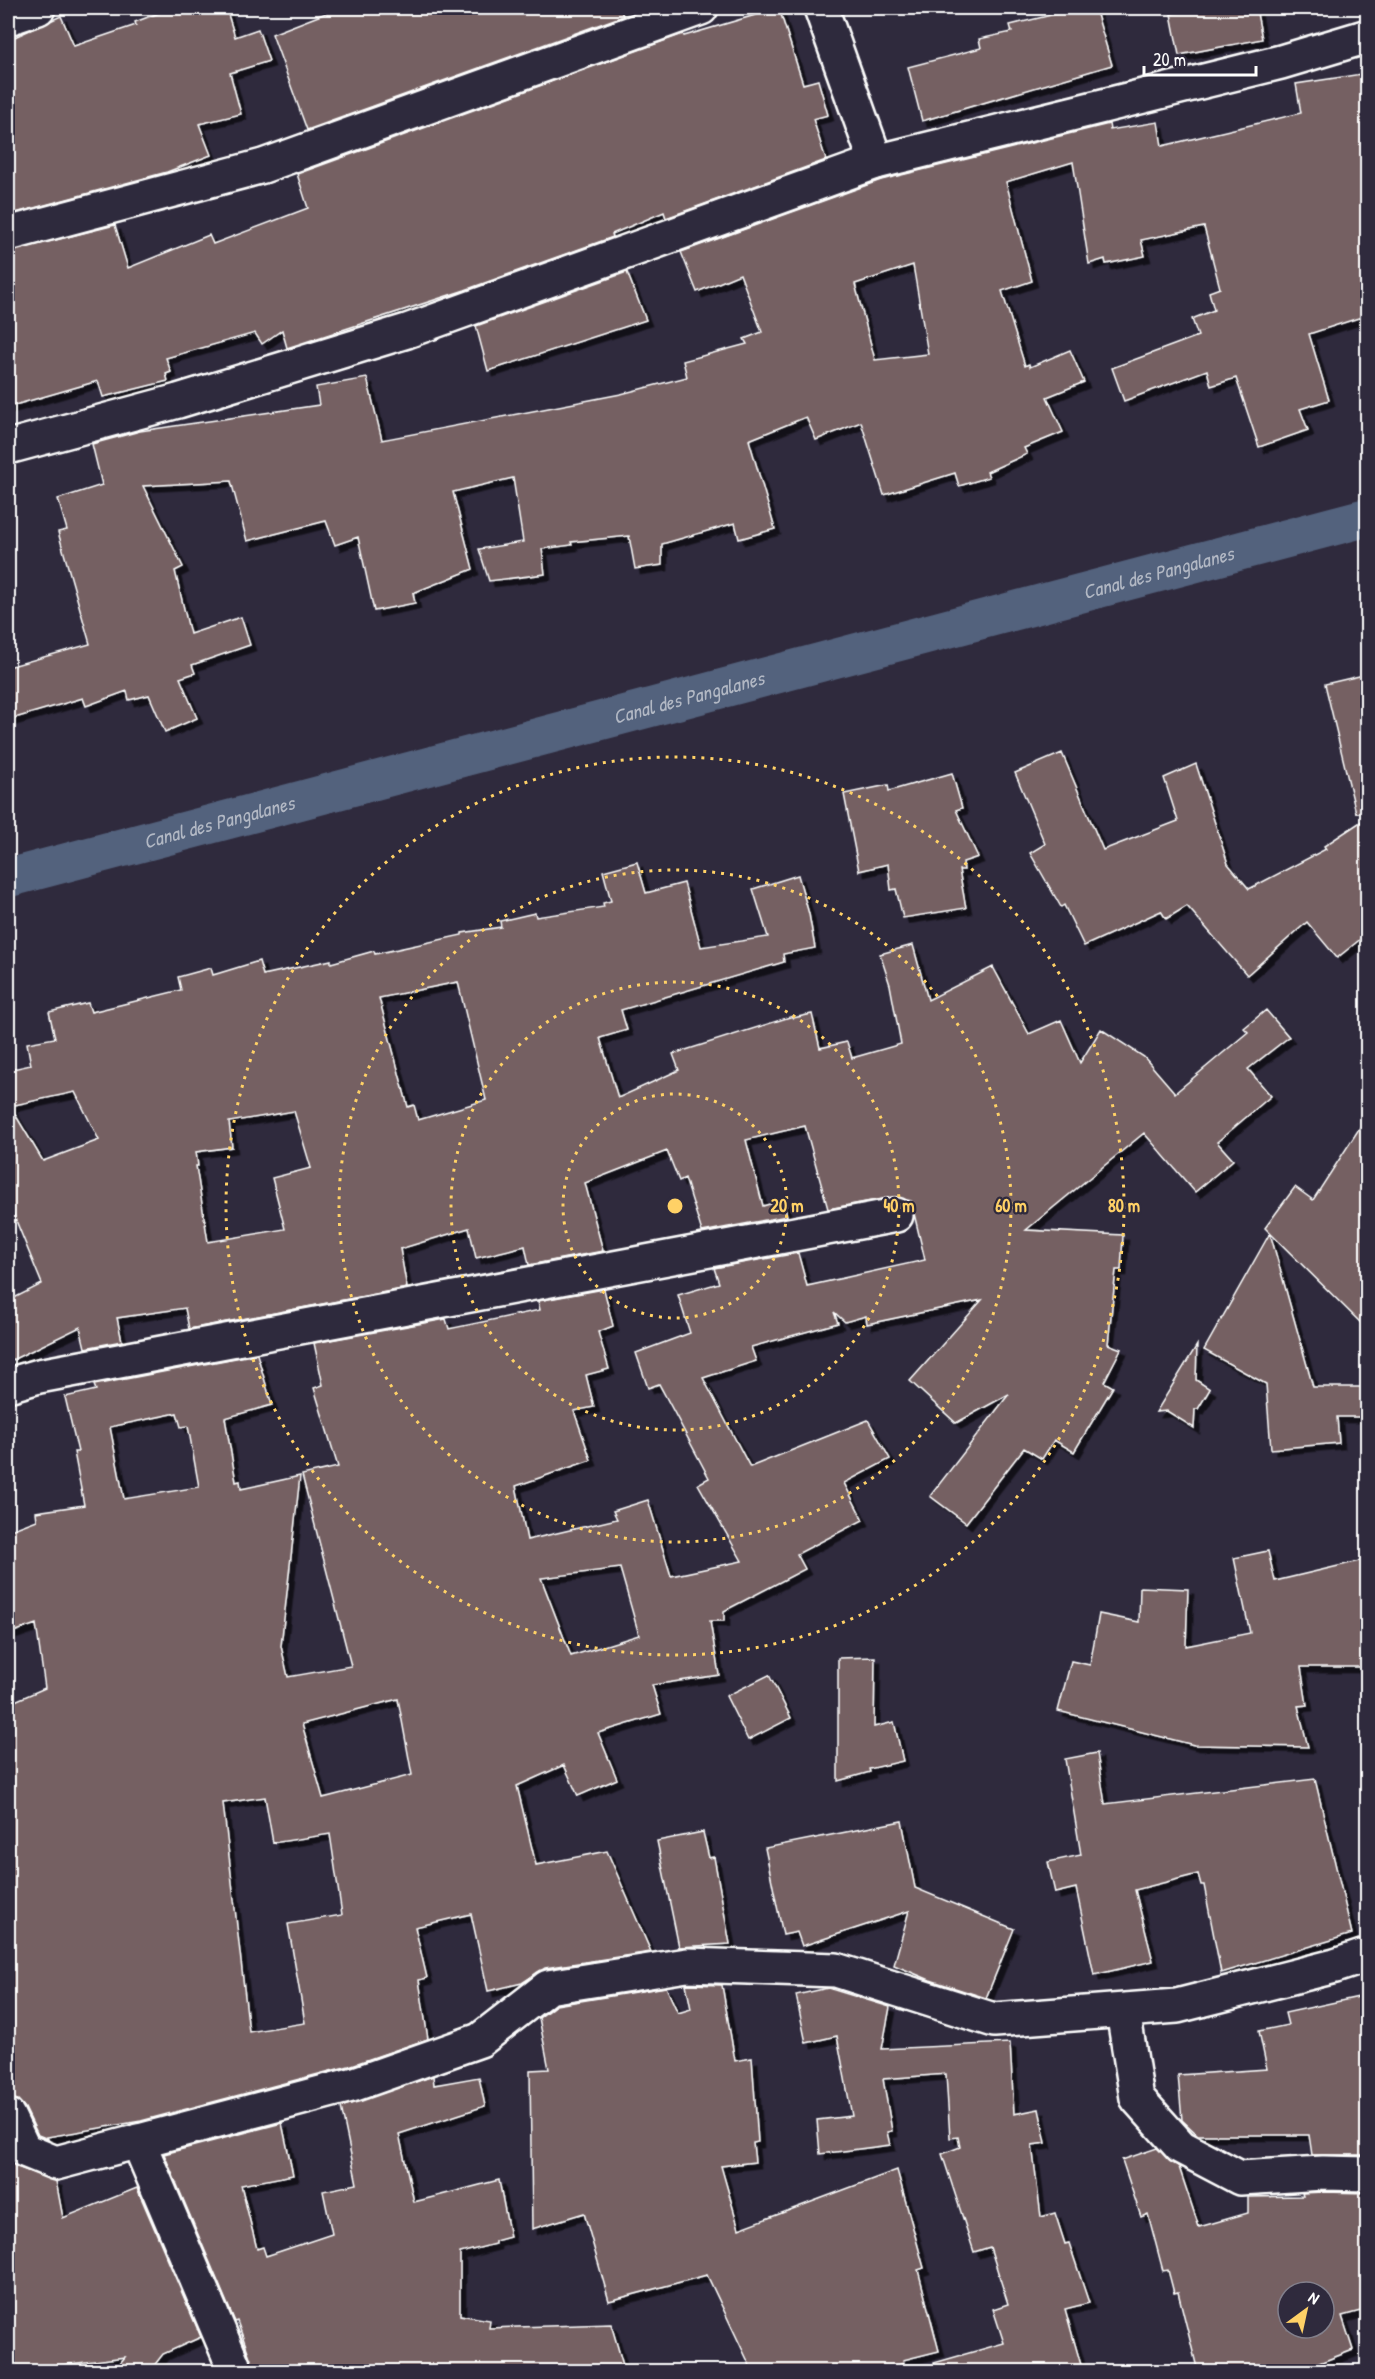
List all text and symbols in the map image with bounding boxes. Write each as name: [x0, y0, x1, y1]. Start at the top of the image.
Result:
scale bar: [1144, 39, 1256, 77]
text: 20 m: [1153, 47, 1186, 72]
water label: Canal des Pangalanes: [1080, 539, 1239, 605]
water label: Canal des Pangalanes: [610, 663, 769, 730]
water label: Canal des Pangalanes: [140, 788, 299, 855]
text: 20 m: [771, 1193, 803, 1218]
text: 40 m: [883, 1193, 915, 1218]
text: 60 m: [995, 1193, 1027, 1218]
text: 80 m: [1108, 1193, 1140, 1218]
centre of rings: [665, 1196, 685, 1216]
north arrow: [1276, 2280, 1336, 2340]
text: N: [1305, 2286, 1324, 2309]

